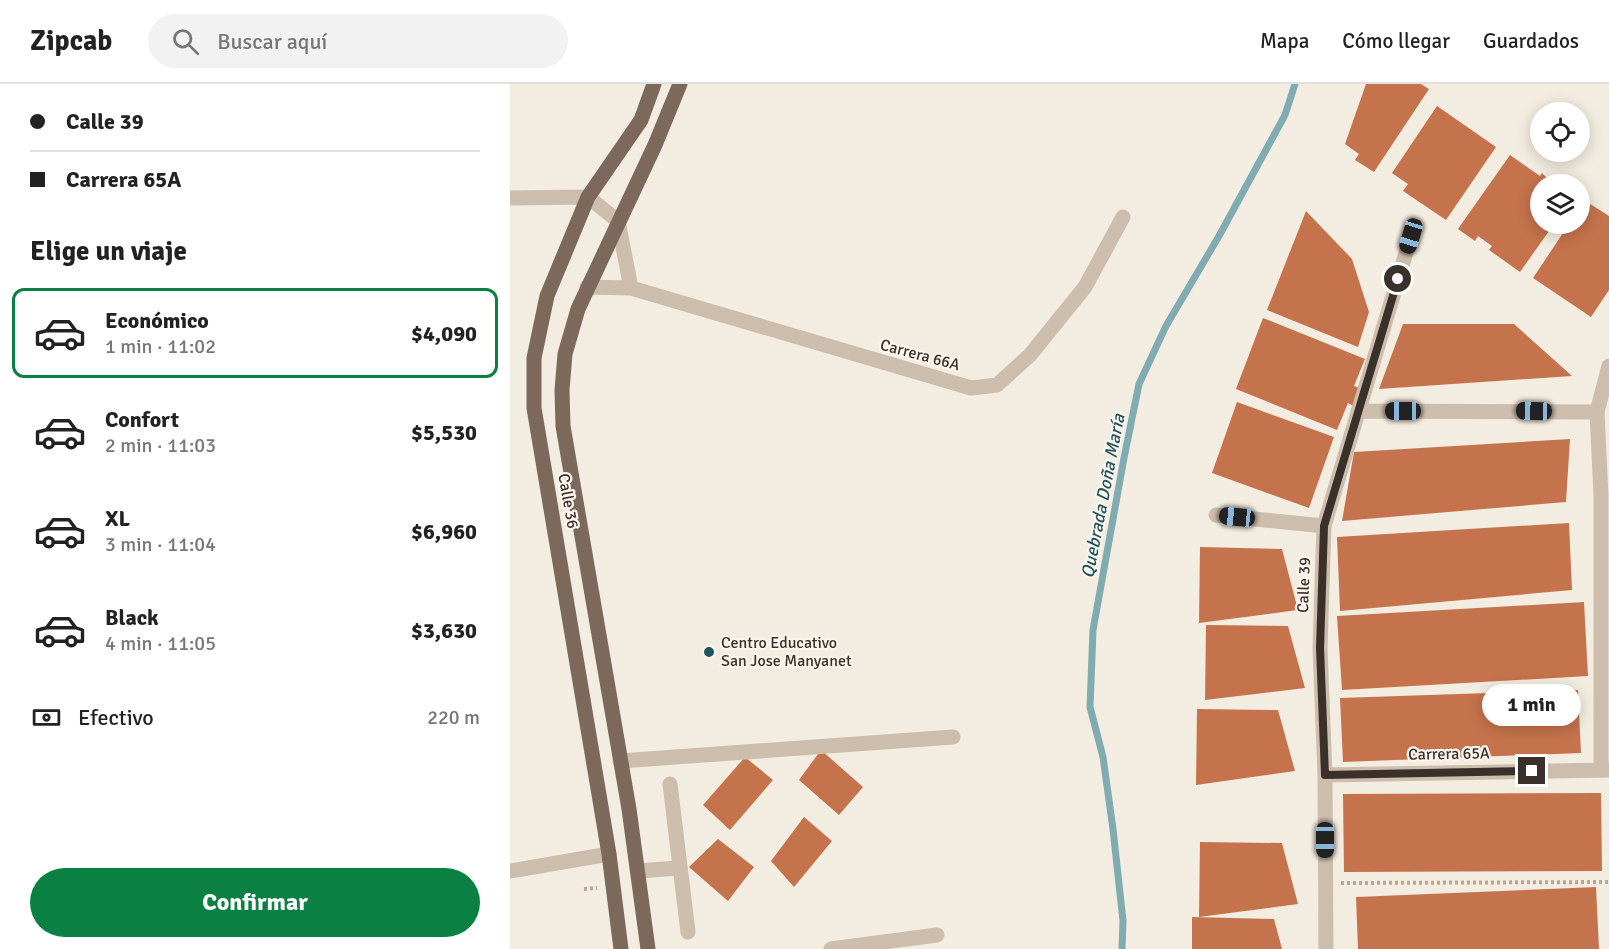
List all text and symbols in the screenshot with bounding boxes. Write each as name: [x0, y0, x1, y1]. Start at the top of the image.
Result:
search box: [148, 14, 568, 68]
text: Zipcab: [30, 24, 112, 58]
icon: search: [169, 25, 202, 58]
text: Buscar aquí: [217, 28, 327, 55]
text: Mapa: [1260, 28, 1309, 54]
text: Cómo llegar: [1342, 28, 1450, 54]
text: Guardados: [1483, 28, 1579, 54]
map controls: [1530, 102, 1590, 234]
button: locate: [1530, 102, 1590, 162]
text: Calle 39: [66, 108, 144, 135]
text: Carrera 65A: [66, 166, 181, 193]
button: layers: [1530, 174, 1590, 234]
car: [1397, 216, 1425, 256]
text: Elige un viaje: [30, 235, 187, 268]
route start: [1384, 265, 1411, 292]
icon: car: [33, 306, 87, 360]
text: Económico: [105, 307, 209, 334]
text: $4,090: [411, 320, 477, 347]
text: 1 min · 11:02: [105, 334, 216, 359]
street label: Carrera 66A: [878, 335, 962, 375]
car: [1385, 402, 1421, 420]
car: [1516, 402, 1552, 420]
icon: car: [33, 405, 87, 459]
text: Confort: [105, 406, 179, 433]
water label: Quebrada Doña María: [1076, 411, 1130, 580]
text: $5,530: [411, 419, 477, 446]
text: 2 min · 11:03: [105, 433, 216, 458]
street label: Calle 36: [553, 472, 583, 530]
icon: car: [33, 504, 87, 558]
text: XL: [105, 505, 130, 532]
car: [1218, 506, 1256, 528]
text: $6,960: [411, 518, 477, 545]
text: 3 min · 11:04: [105, 532, 216, 557]
street label: Calle 39: [1293, 557, 1315, 613]
icon: car: [33, 603, 87, 657]
text: Black: [105, 604, 159, 631]
text: $3,630: [411, 617, 477, 644]
text: 4 min · 11:05: [105, 631, 216, 656]
place label: Centro Educativo San Jose Manyanet: [721, 633, 852, 671]
marker: Centro Educativo San Jose Manyanet: [702, 645, 716, 659]
callout: 1 min: [1482, 684, 1582, 726]
text: 1 min: [1507, 692, 1556, 717]
icon: cash: [30, 701, 63, 734]
text: Efectivo: [78, 704, 154, 731]
text: 220 m: [427, 705, 480, 730]
street label: Carrera 65A: [1408, 743, 1490, 765]
route end: [1518, 757, 1545, 784]
car: [1316, 822, 1334, 858]
button: Confirmar: [30, 868, 480, 937]

